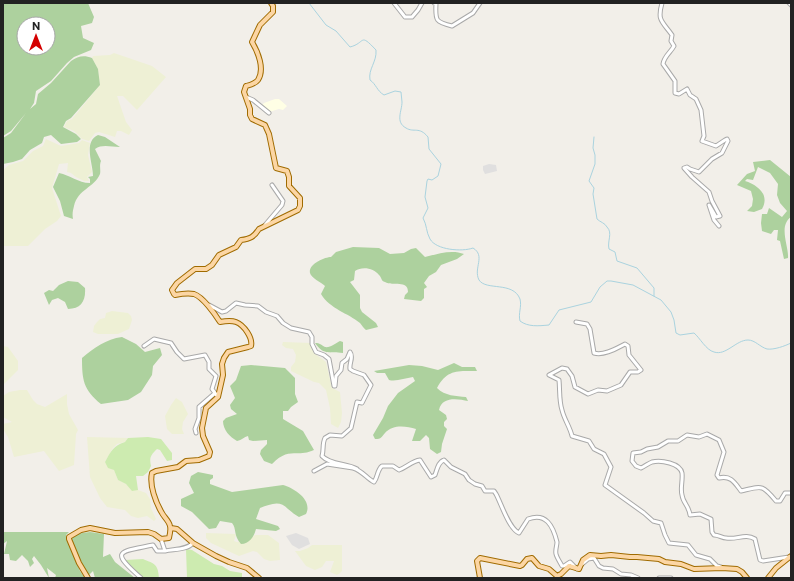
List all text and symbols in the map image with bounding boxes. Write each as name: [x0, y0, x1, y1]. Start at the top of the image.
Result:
north arrow: [16, 16, 56, 56]
text: N: [32, 19, 40, 32]

